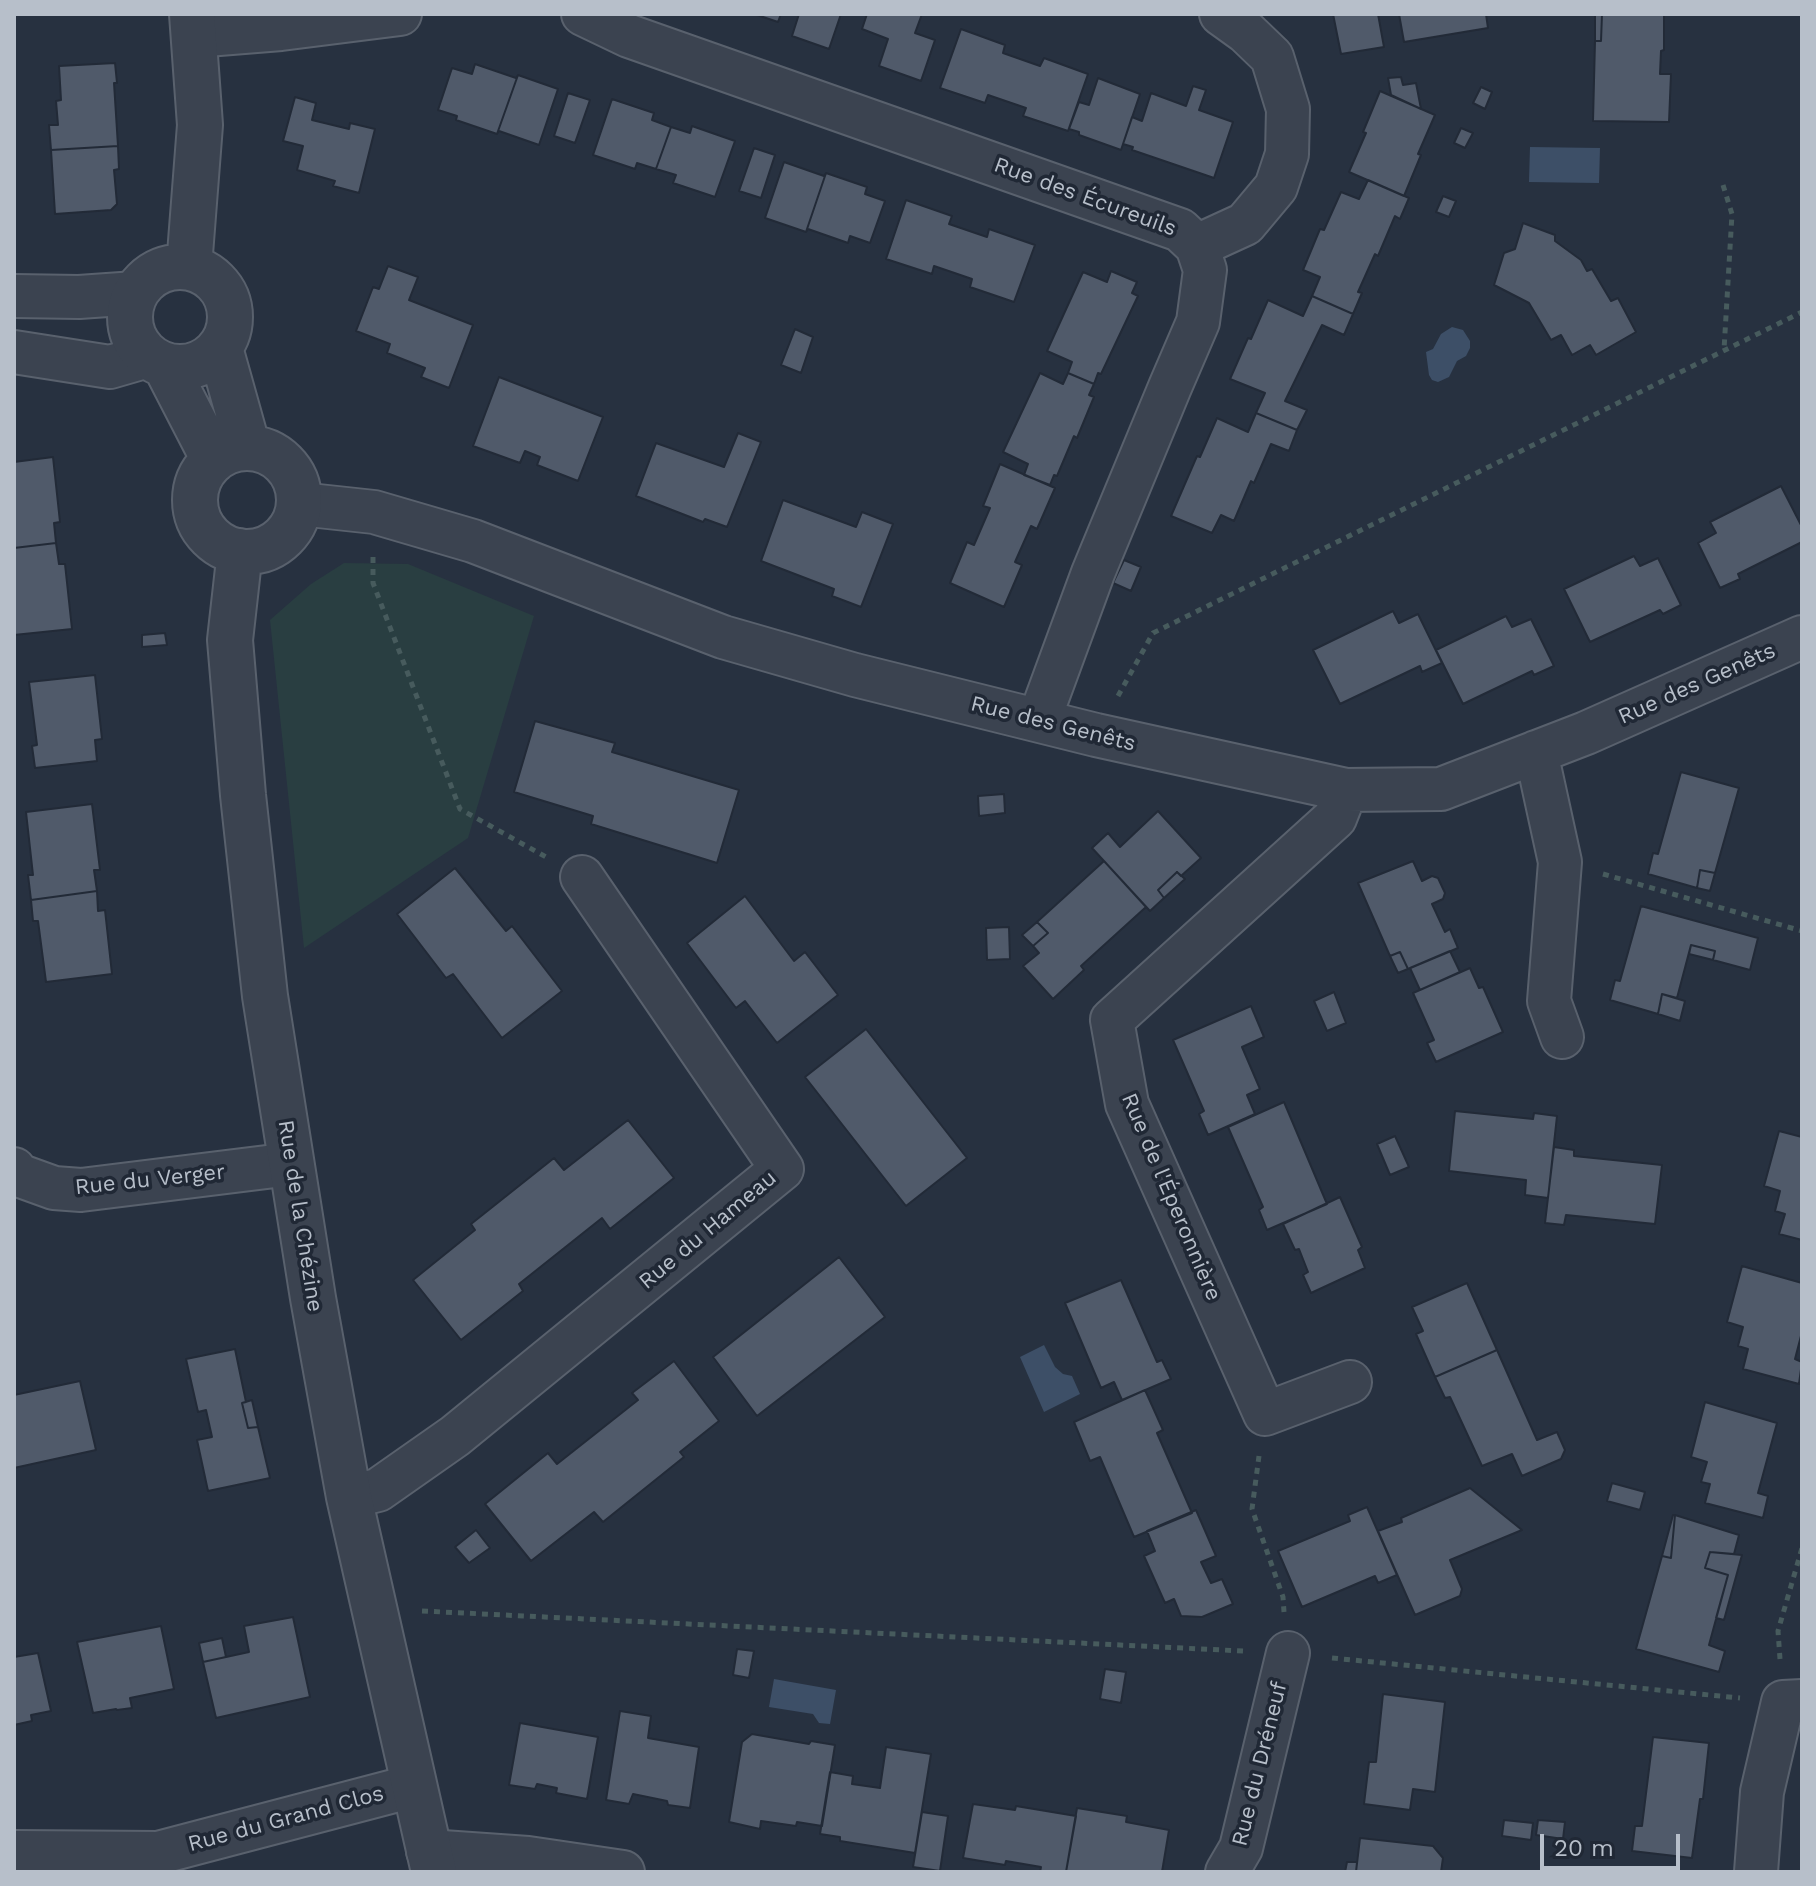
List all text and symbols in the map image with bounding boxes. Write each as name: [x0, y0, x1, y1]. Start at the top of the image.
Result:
street label: Rue des Écureuils: [990, 152, 1180, 242]
street label: Rue des Genêts: [1614, 638, 1780, 730]
street label: Rue des Genêts: [968, 691, 1138, 757]
street label: Rue de l'Éperonnière: [1115, 1089, 1227, 1305]
street label: Rue de la Chézine: [272, 1118, 328, 1314]
street label: Rue du Verger: [74, 1159, 226, 1201]
street label: Rue du Hameau: [634, 1165, 782, 1295]
street label: Rue du Dréneuf: [1227, 1679, 1293, 1849]
street label: Rue du Grand Clos: [185, 1780, 387, 1858]
scale bar: [1544, 1818, 1684, 1868]
text: 20 m: [1554, 1834, 1614, 1862]

